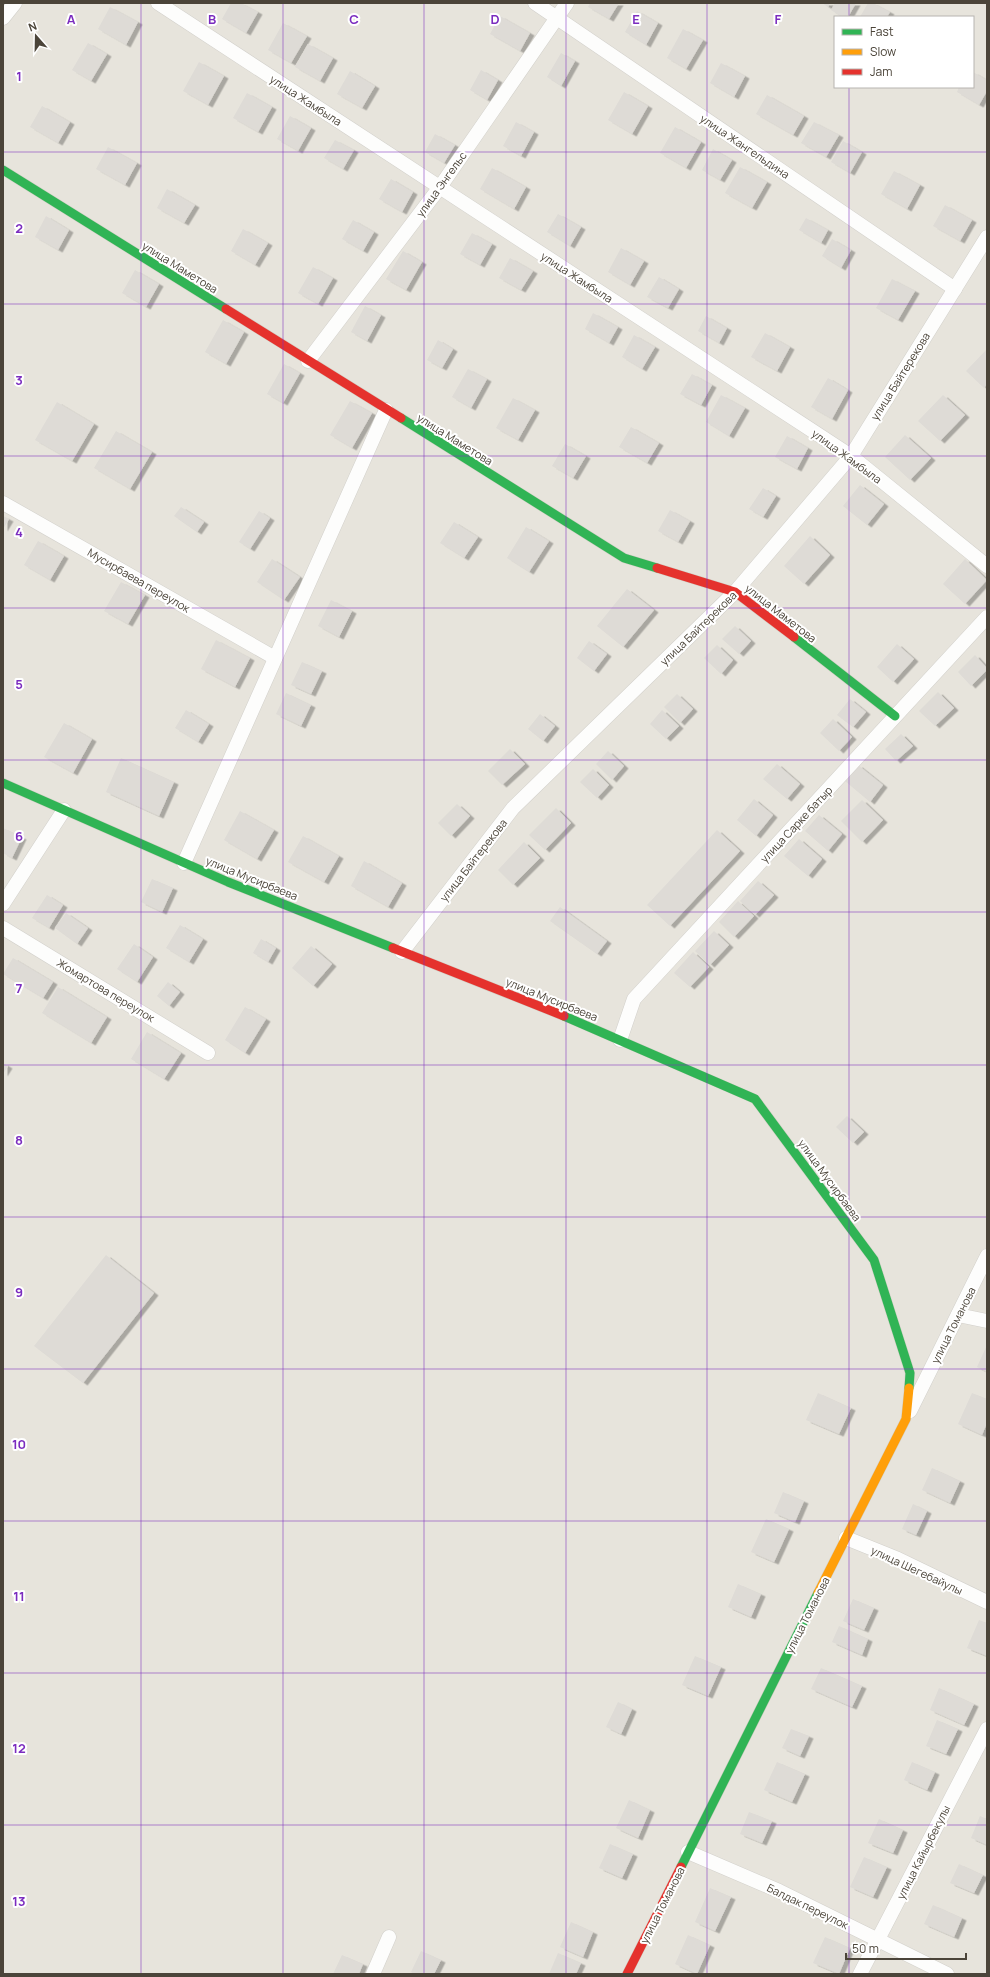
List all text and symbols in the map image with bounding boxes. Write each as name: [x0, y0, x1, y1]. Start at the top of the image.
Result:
text: A: [67, 10, 76, 28]
text: B: [208, 10, 216, 28]
text: C: [349, 10, 359, 28]
text: D: [490, 10, 500, 28]
text: E: [632, 10, 640, 28]
text: F: [775, 10, 782, 28]
north arrow: [16, 16, 56, 56]
legend: [834, 16, 974, 88]
text: N: [26, 18, 39, 35]
text: Fast: [870, 23, 894, 40]
text: Slow: [870, 43, 896, 60]
text: Jam: [870, 63, 892, 80]
text: 1: [16, 67, 22, 85]
street label: улица Жамбыла: [267, 71, 345, 129]
street label: улица Жангельдина: [697, 110, 793, 182]
street label: улица Энгельс: [412, 148, 470, 220]
text: 2: [15, 219, 23, 237]
street label: улица Маметова: [139, 238, 221, 296]
street label: улица Жамбыла: [538, 248, 616, 306]
street label: улица Байтерекова: [867, 329, 933, 423]
text: 3: [15, 371, 23, 389]
street label: улица Маметова: [414, 410, 496, 468]
street label: улица Жамбыла: [809, 426, 885, 486]
text: 4: [15, 523, 23, 541]
street label: Мусирбаева переулок: [85, 544, 194, 616]
street label: улица Маметова: [742, 580, 820, 646]
street label: улица Байтерекова: [656, 587, 740, 669]
text: 5: [15, 675, 23, 693]
street label: улица Сарке батыр: [757, 782, 836, 866]
street label: улица Байтерекова: [436, 816, 510, 904]
text: 6: [15, 827, 23, 845]
street label: улица Мусирбаева: [204, 853, 300, 903]
street label: Жомартова переулок: [54, 955, 158, 1025]
street label: улица Мусирбаева: [504, 974, 600, 1024]
text: 7: [16, 979, 23, 997]
text: 8: [15, 1131, 23, 1149]
street label: улица Мусирбаева: [795, 1136, 865, 1224]
text: 9: [15, 1283, 23, 1301]
street label: улица Томанова: [927, 1284, 979, 1366]
text: 10: [12, 1435, 26, 1453]
street label: улица Шегебайулы: [869, 1542, 965, 1598]
street label: улица Томанова: [781, 1574, 833, 1656]
text: 11: [13, 1587, 25, 1605]
text: 12: [12, 1739, 26, 1757]
street label: улица Кайырбекулы: [893, 1802, 953, 1902]
street label: улица Томанова: [636, 1864, 688, 1946]
street label: Балдак переулок: [765, 1880, 852, 1932]
text: 13: [12, 1892, 26, 1910]
scale bar: [846, 1935, 966, 1961]
text: 50 m: [852, 1940, 879, 1957]

